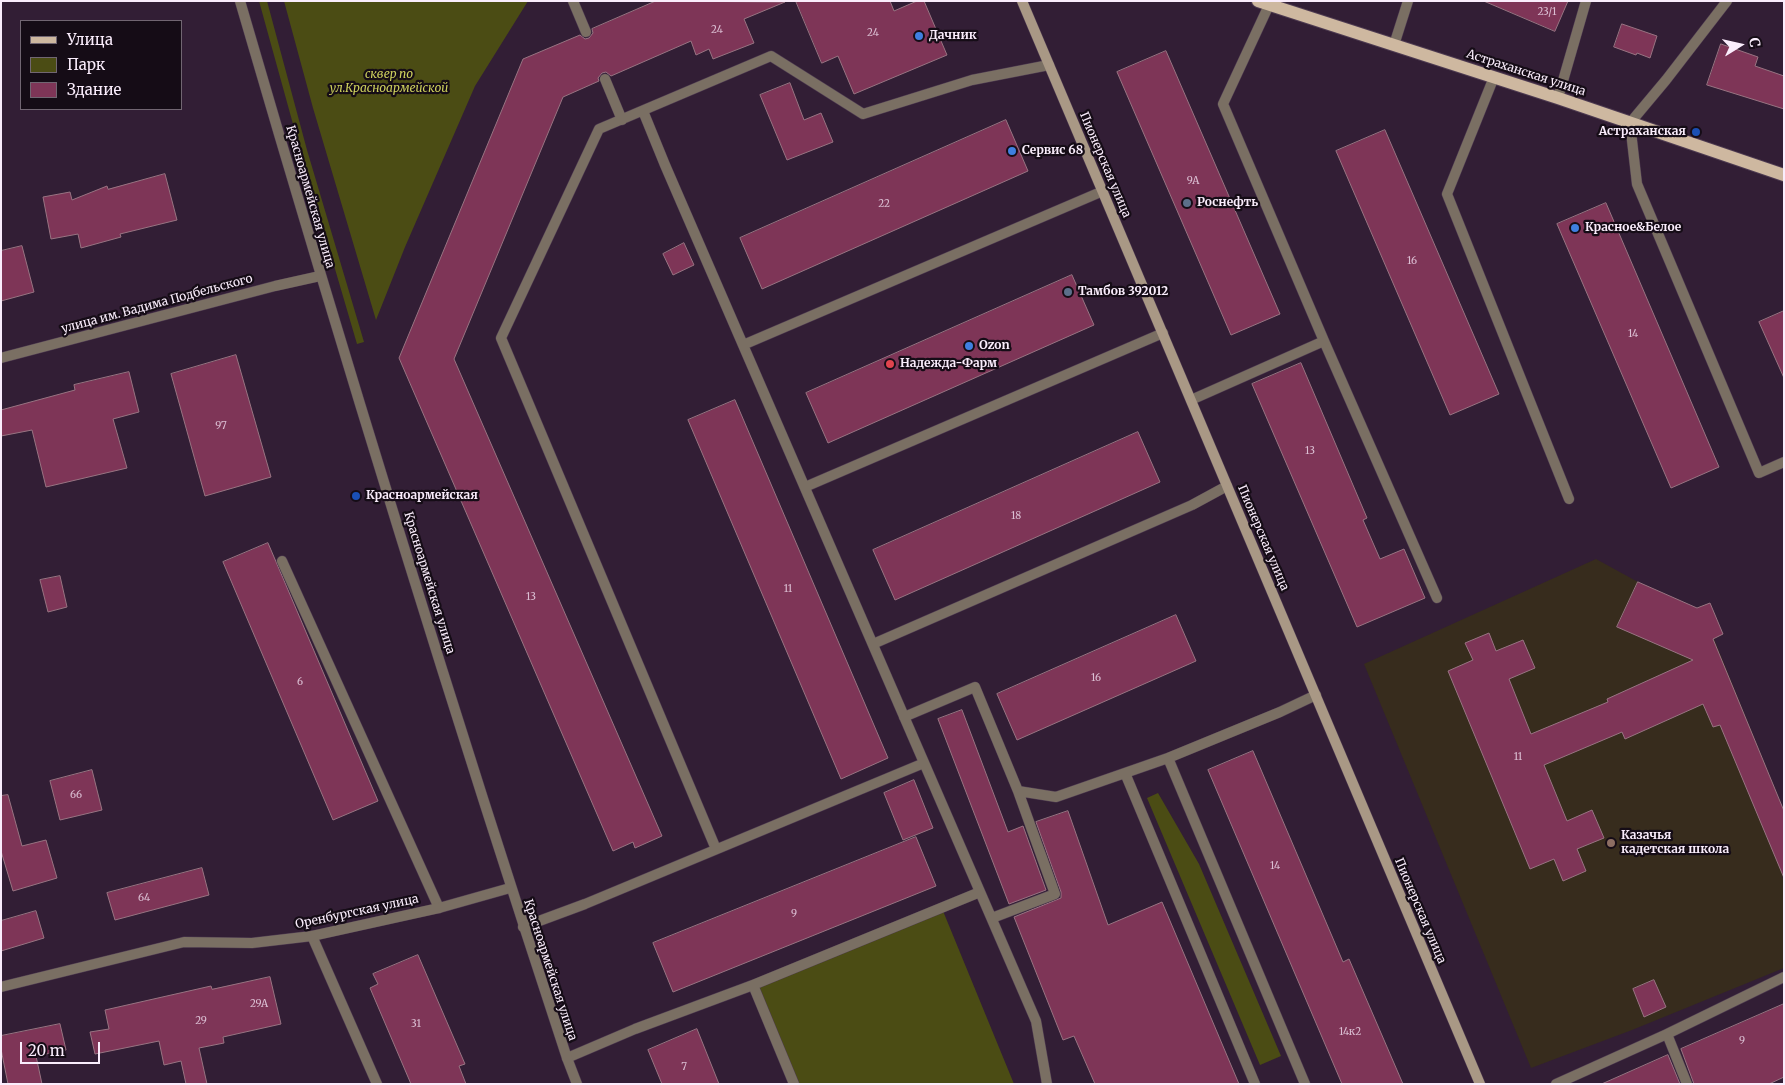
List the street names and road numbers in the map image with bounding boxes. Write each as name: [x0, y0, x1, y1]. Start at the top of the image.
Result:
street label: Астраханская улица: [1465, 47, 1587, 99]
street label: Пионерская улица: [1076, 110, 1134, 220]
street label: Красноармейская улица: [283, 124, 337, 270]
street label: улица им. Вадима Подбельского: [60, 271, 254, 337]
street label: Пионерская улица: [1234, 483, 1292, 593]
street label: Красноармейская улица: [400, 510, 458, 656]
street label: Пионерская улица: [1391, 856, 1449, 966]
street label: Оренбургская улица: [294, 892, 420, 932]
street label: Красноармейская улица: [520, 897, 580, 1043]

